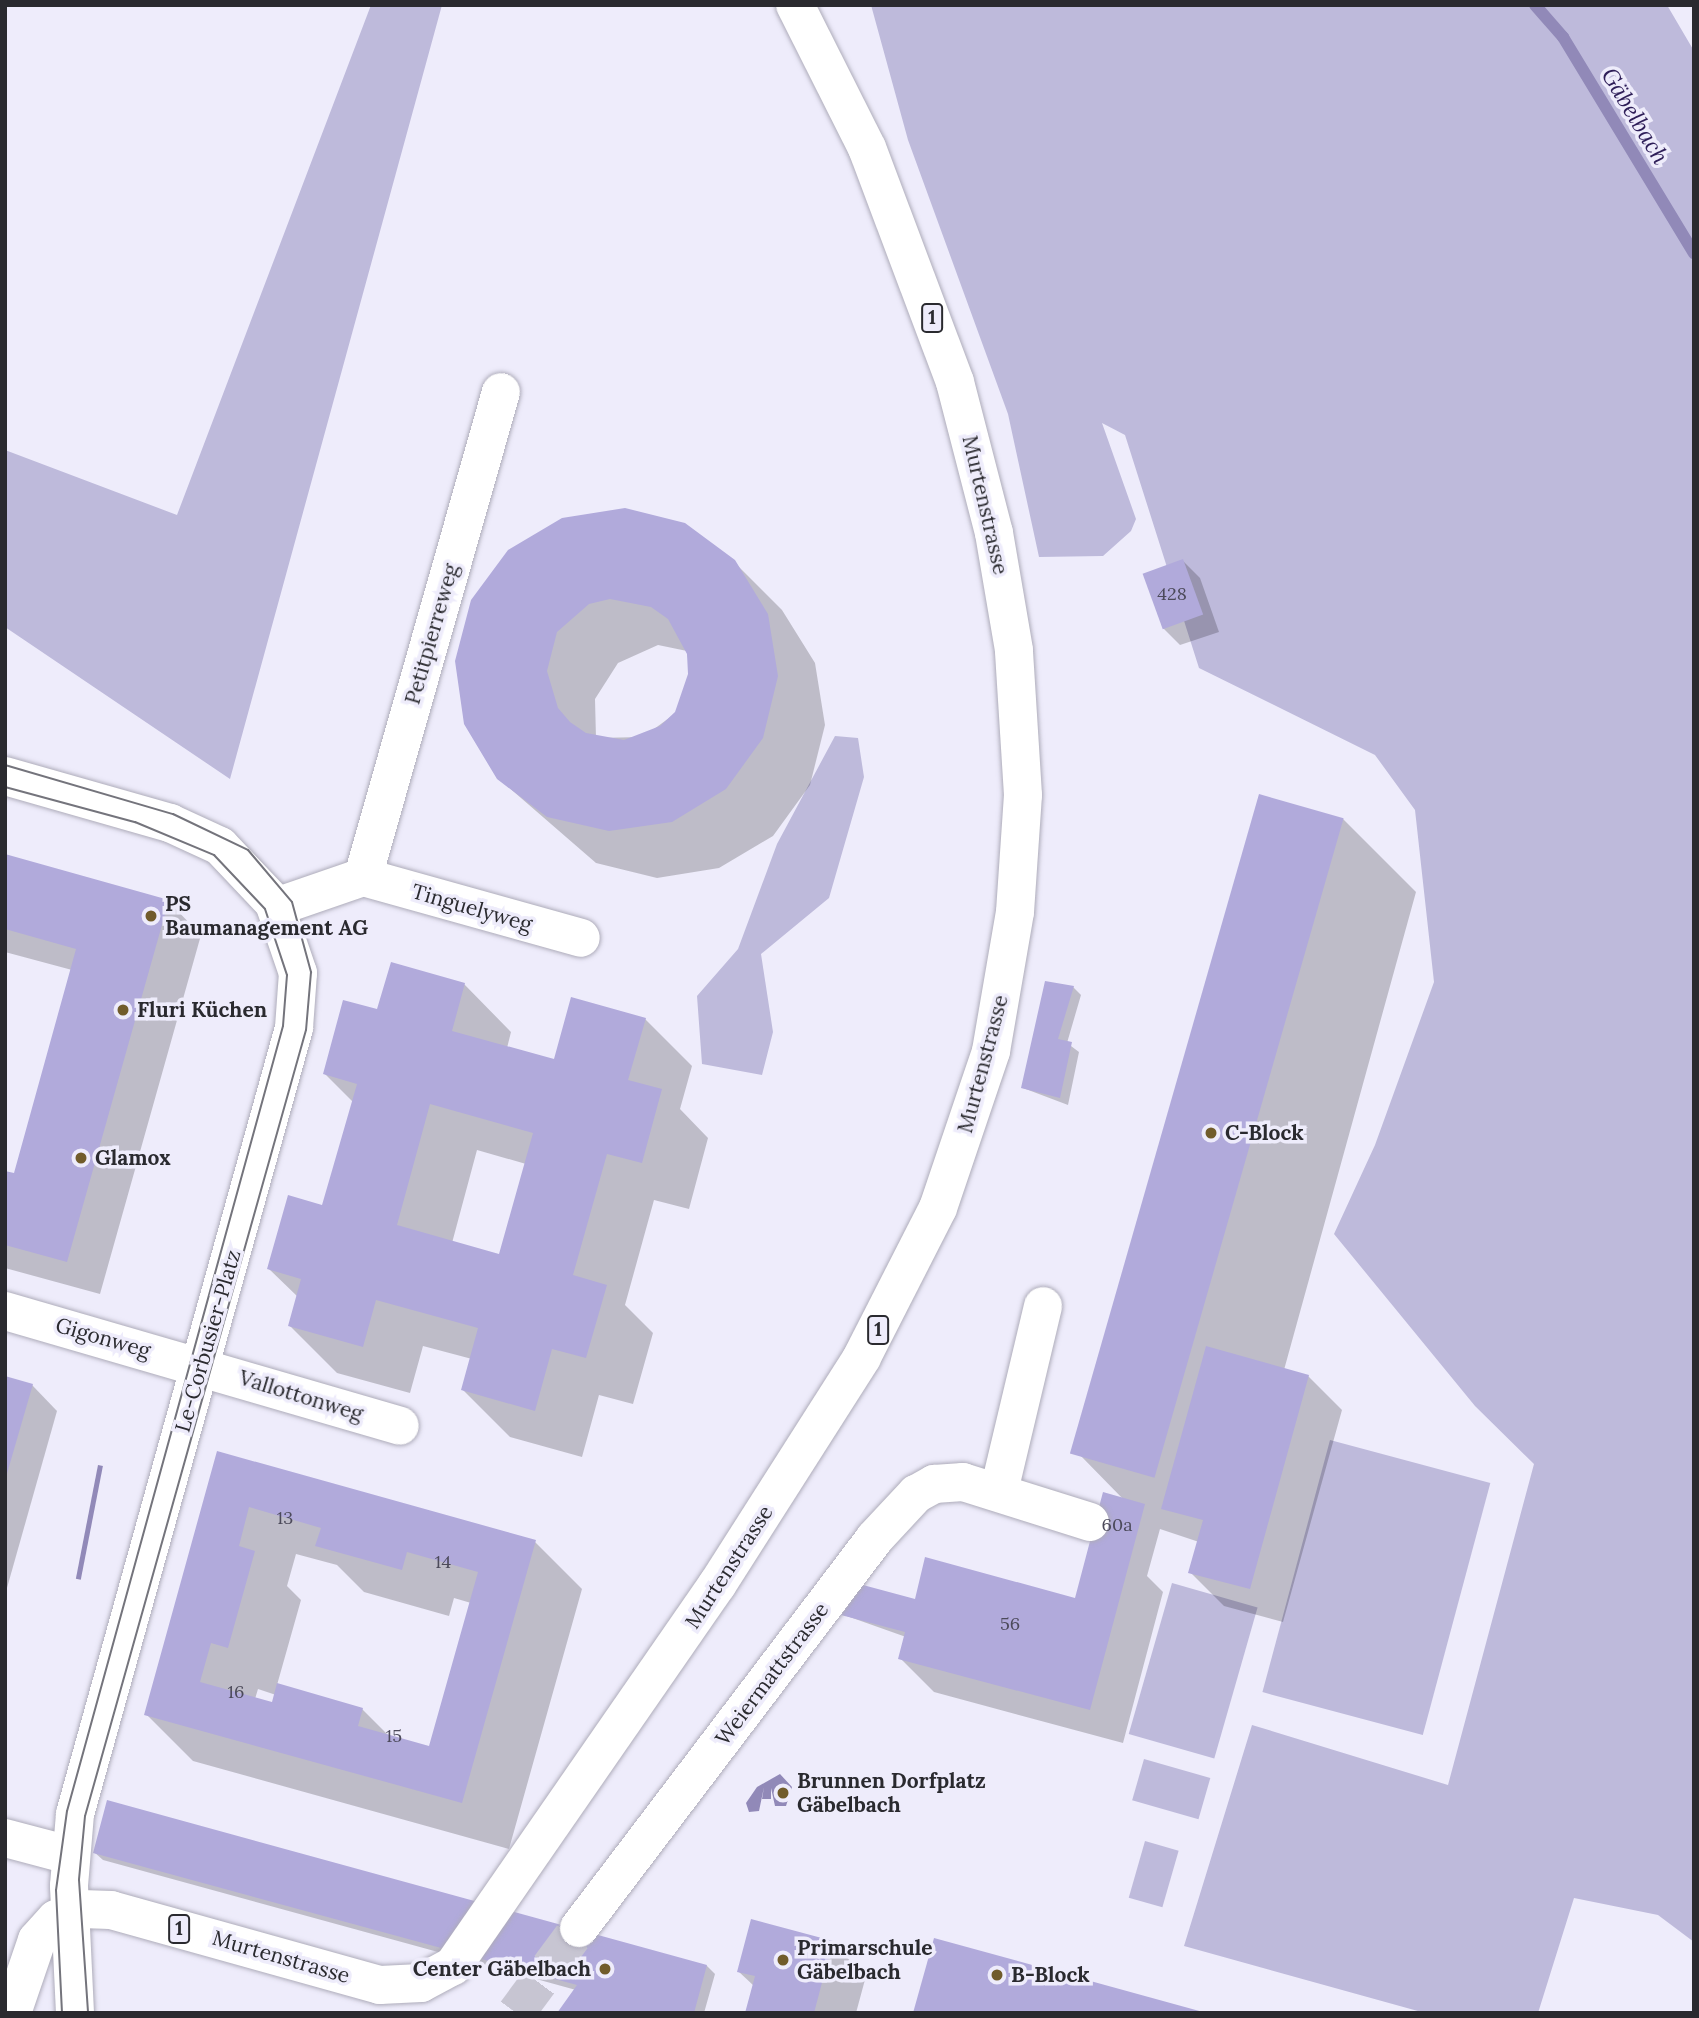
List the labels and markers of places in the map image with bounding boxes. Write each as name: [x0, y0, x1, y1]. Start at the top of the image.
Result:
place label: PS Baumanagement AG: [165, 891, 368, 941]
marker: PS Baumanagement AG: [143, 908, 159, 924]
place label: Fluri Küchen: [137, 997, 267, 1023]
marker: Fluri Küchen: [115, 1002, 131, 1018]
place label: C-Block: [1225, 1120, 1304, 1146]
marker: C-Block: [1203, 1125, 1219, 1141]
place label: Glamox: [95, 1145, 171, 1171]
marker: Glamox: [73, 1150, 89, 1166]
place label: Brunnen Dorfplatz Gäbelbach: [797, 1768, 986, 1818]
marker: Brunnen Dorfplatz Gäbelbach: [775, 1785, 791, 1801]
place label: Primarschule Gäbelbach: [797, 1935, 933, 1985]
marker: Primarschule Gäbelbach: [775, 1952, 791, 1968]
place label: Center Gäbelbach: [413, 1956, 591, 1982]
marker: Center Gäbelbach: [597, 1961, 613, 1977]
place label: B-Block: [1011, 1962, 1090, 1988]
marker: B-Block: [989, 1967, 1005, 1983]

